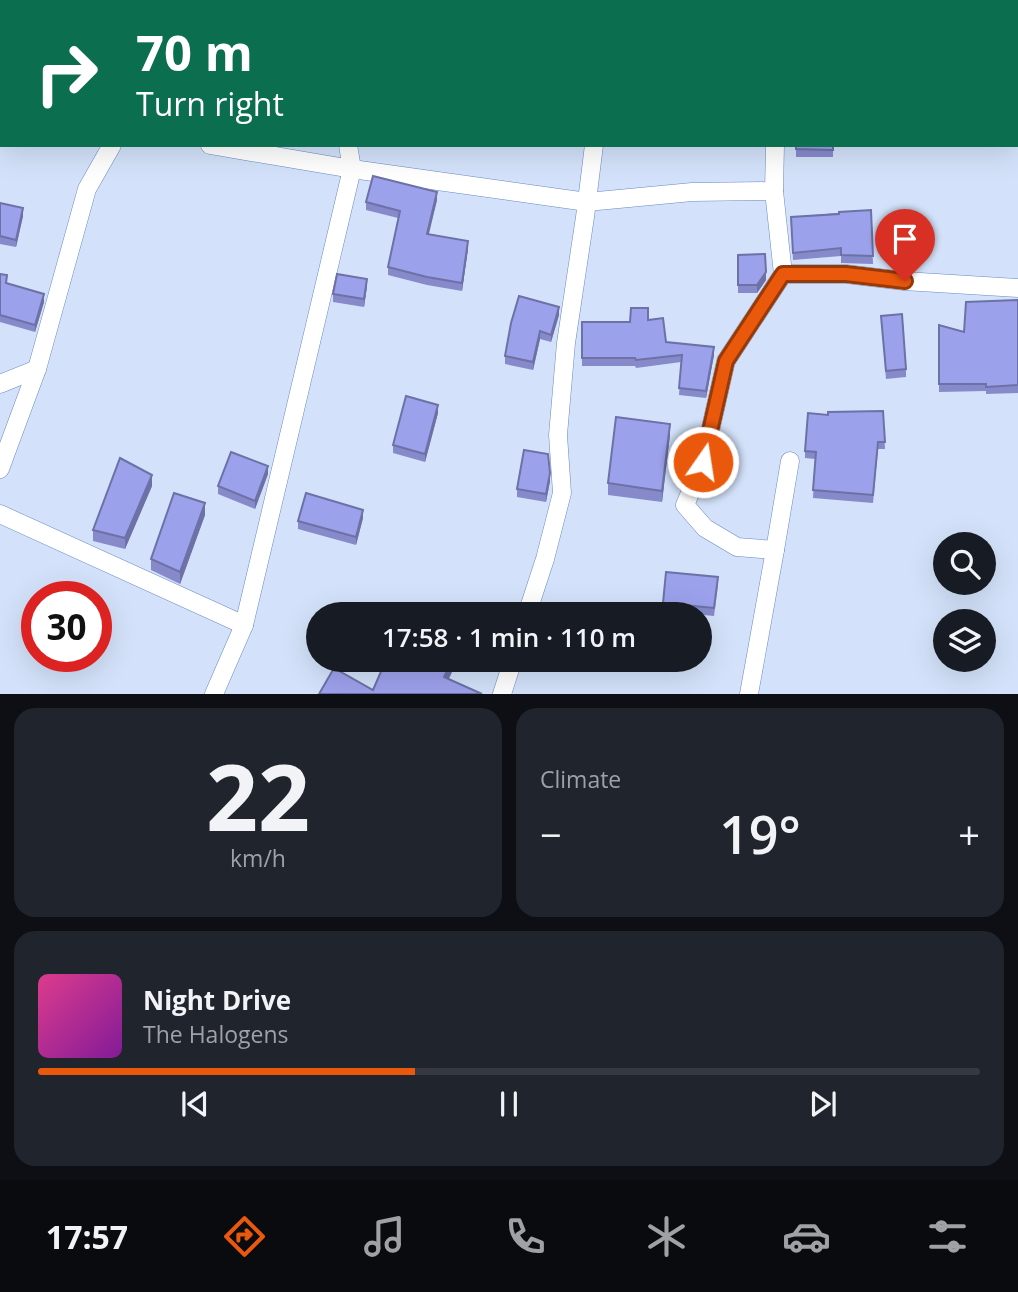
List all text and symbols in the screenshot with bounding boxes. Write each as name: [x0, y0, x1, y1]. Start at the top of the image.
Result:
text: 70 m: [136, 19, 253, 85]
icon: right: [21, 28, 112, 119]
text: Turn right: [136, 82, 284, 125]
pin: [875, 209, 935, 281]
icon: arrive: [886, 220, 924, 258]
position arrow: [666, 425, 740, 499]
map controls: [933, 532, 996, 672]
button: search: [933, 532, 996, 595]
speed limit sign: 30: [21, 581, 112, 672]
button: layers: [933, 609, 996, 672]
text: 17:58 · 1 min · 110 m: [382, 619, 636, 655]
text: 22: [206, 734, 310, 858]
text: Climate: [540, 763, 621, 795]
text: 19°: [719, 798, 801, 869]
text: −: [540, 808, 562, 860]
text: +: [958, 808, 980, 860]
text: km/h: [230, 842, 286, 874]
text: Night Drive: [143, 982, 291, 1018]
text: The Halogens: [143, 1018, 289, 1050]
icon: previous: [176, 1085, 214, 1123]
icon: pause: [490, 1085, 528, 1123]
icon: next: [804, 1085, 842, 1123]
icon: directions: [220, 1212, 269, 1261]
icon: music: [360, 1212, 409, 1261]
icon: phone: [501, 1212, 550, 1261]
icon: climate: [642, 1212, 691, 1261]
icon: car: [782, 1212, 831, 1261]
icon: filters: [923, 1212, 972, 1261]
text: 17:57: [46, 1215, 128, 1258]

